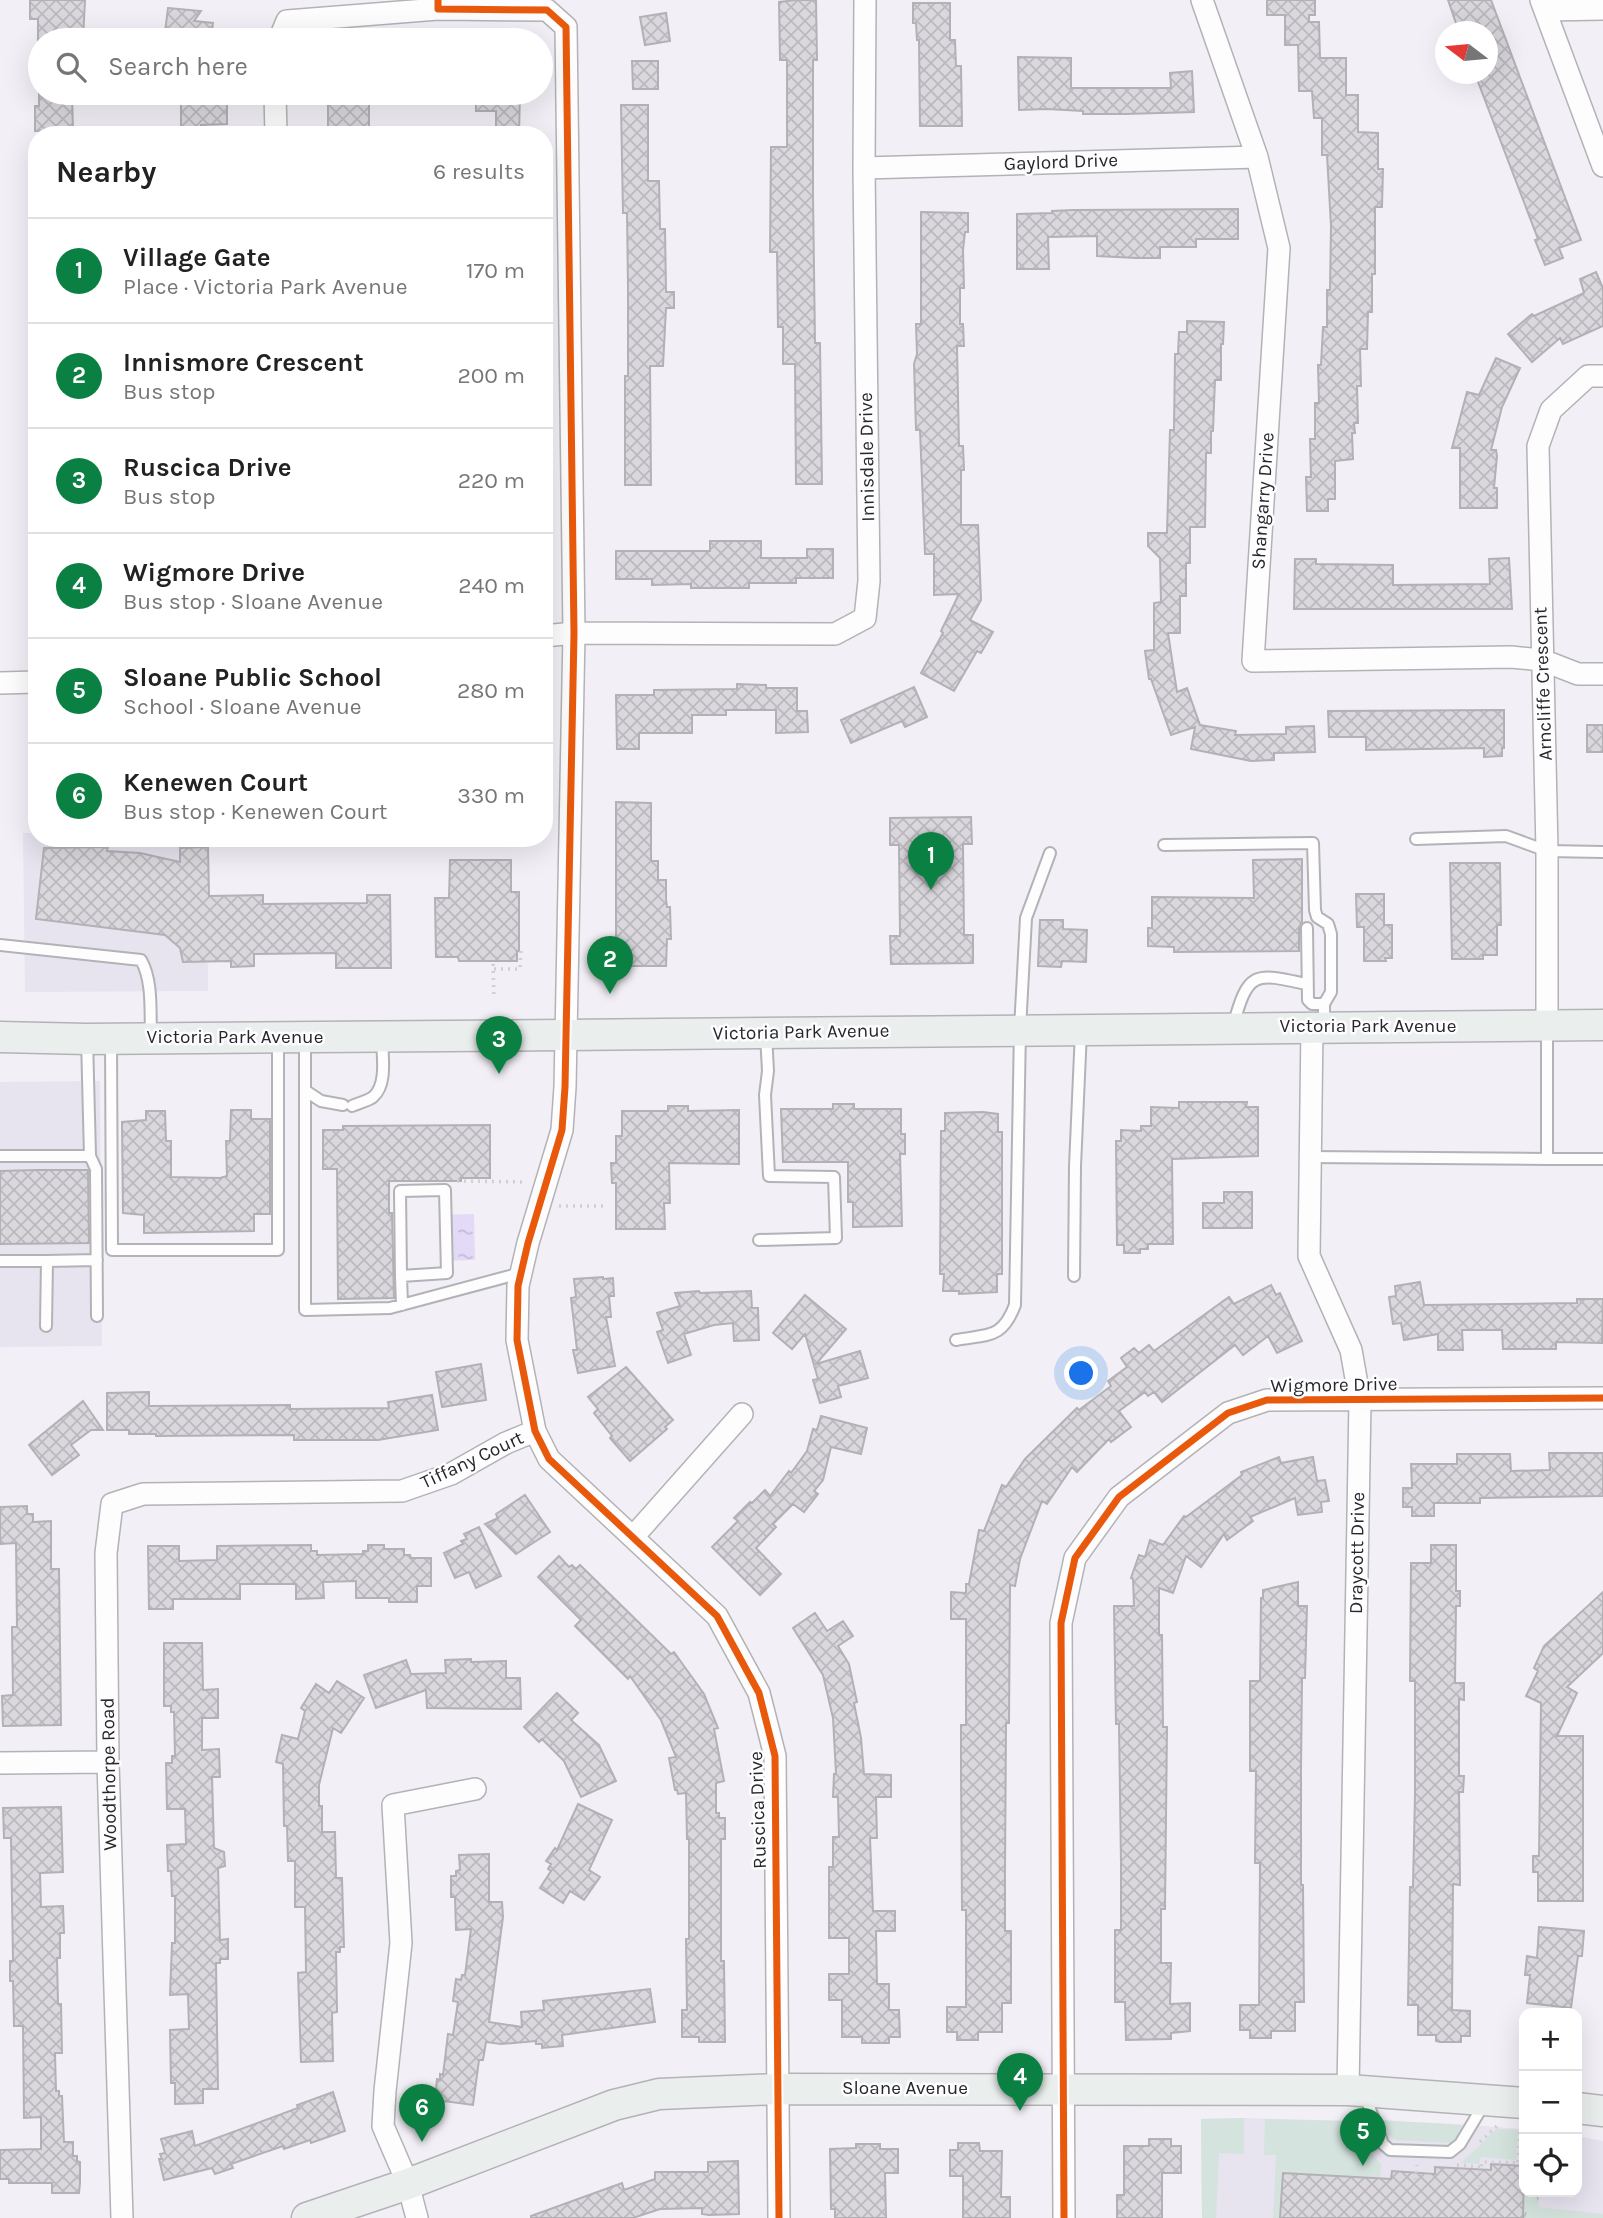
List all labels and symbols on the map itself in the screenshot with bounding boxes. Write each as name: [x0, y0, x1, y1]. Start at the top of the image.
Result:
north arrow: [1435, 21, 1498, 84]
street label: Gaylord Drive: [1004, 149, 1118, 175]
street label: Innisdale Drive: [855, 392, 879, 522]
street label: Shangarry Drive: [1247, 432, 1279, 570]
street label: Arncliffe Crescent: [1529, 607, 1557, 761]
pin: 1: [908, 832, 954, 890]
pin: 2: [587, 936, 633, 994]
street label: Victoria Park Avenue: [1280, 1015, 1456, 1037]
pin: 3: [476, 1016, 522, 1074]
street label: Victoria Park Avenue: [712, 1019, 890, 1045]
street label: Victoria Park Avenue: [147, 1026, 323, 1048]
your location: [1064, 1356, 1098, 1390]
street label: Wigmore Drive: [1270, 1373, 1398, 1397]
street label: Tiffany Court: [417, 1427, 527, 1493]
street label: Draycott Drive: [1345, 1492, 1369, 1614]
street label: Woodthorpe Road: [97, 1697, 121, 1851]
street label: Ruscica Drive: [745, 1751, 771, 1869]
pin: 4: [997, 2053, 1043, 2111]
street label: Sloane Avenue: [842, 2077, 968, 2099]
pin: 6: [399, 2084, 445, 2142]
pin: 5: [1340, 2108, 1386, 2166]

